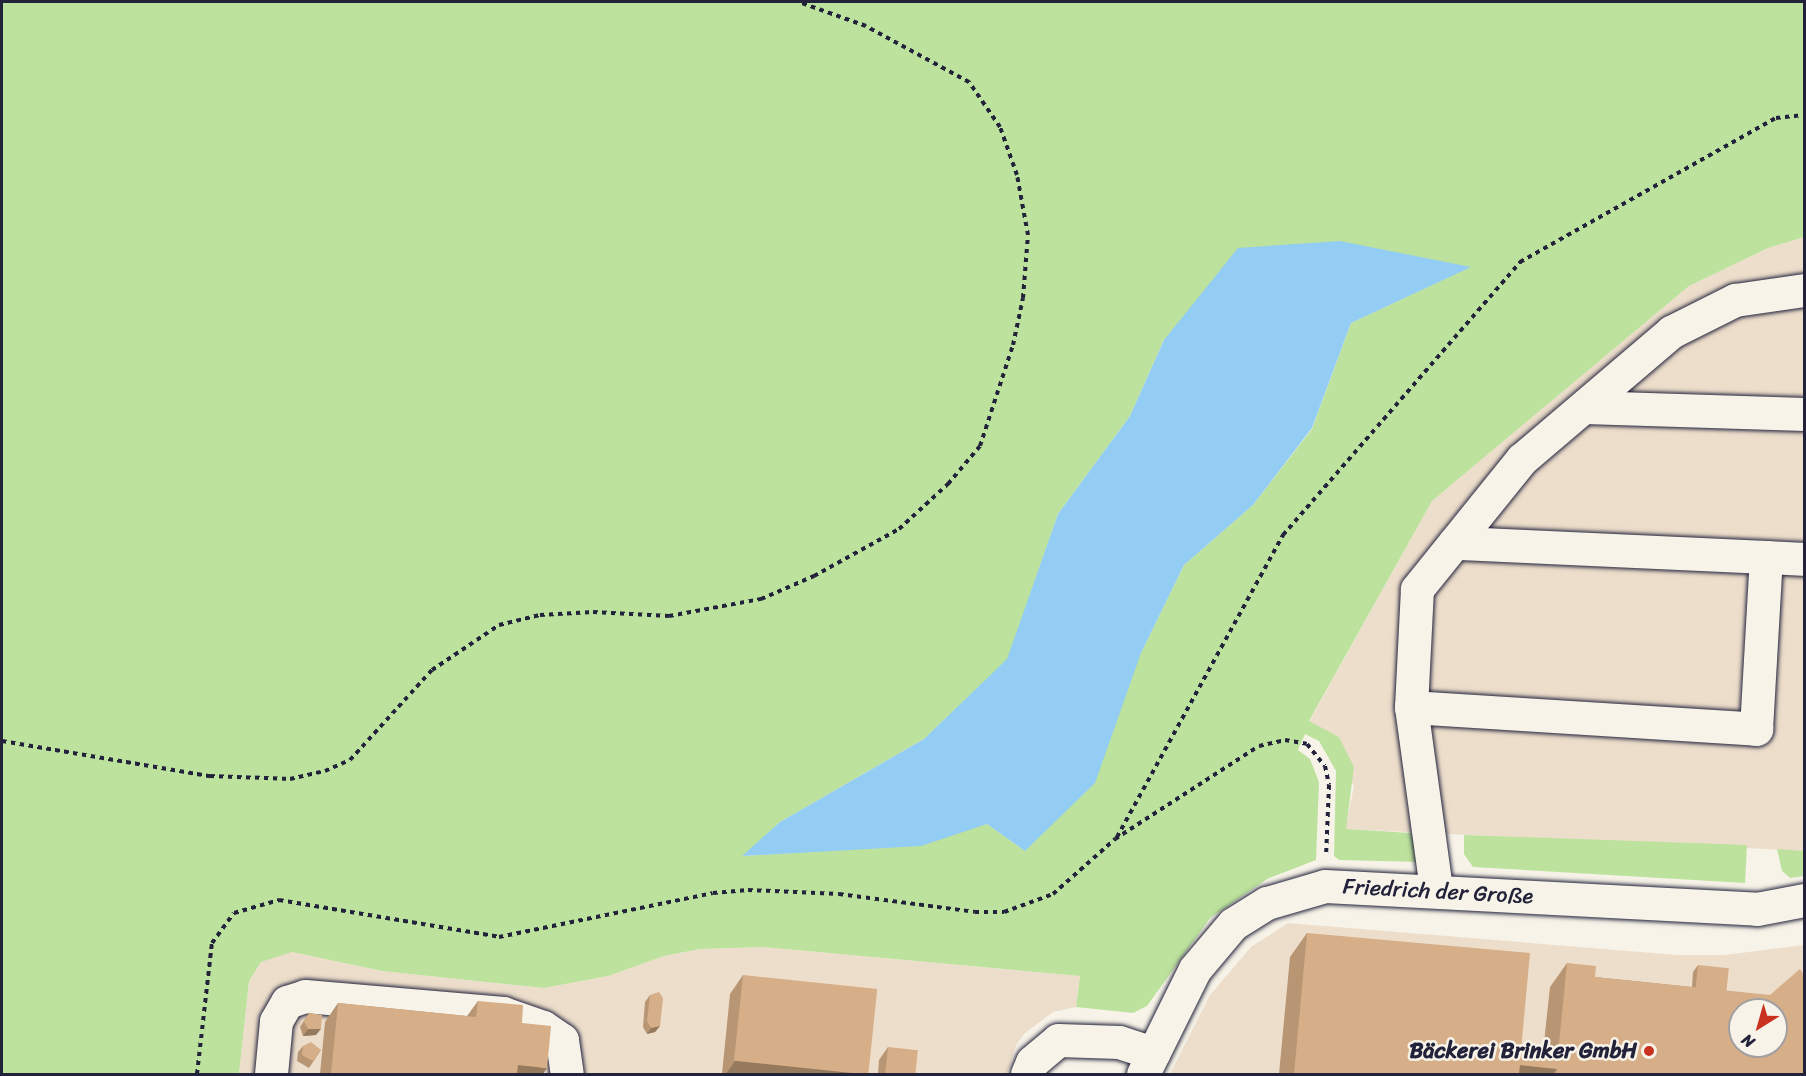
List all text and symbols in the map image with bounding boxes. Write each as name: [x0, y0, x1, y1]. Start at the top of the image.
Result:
street label: Friedrich der Große: [1342, 873, 1534, 909]
north arrow: [1728, 998, 1788, 1058]
text: N: [1735, 1026, 1761, 1056]
place label: Bäckerei Brinker GmbH: [1409, 1038, 1637, 1064]
marker: Bäckerei Brinker GmbH: [1642, 1044, 1656, 1058]

